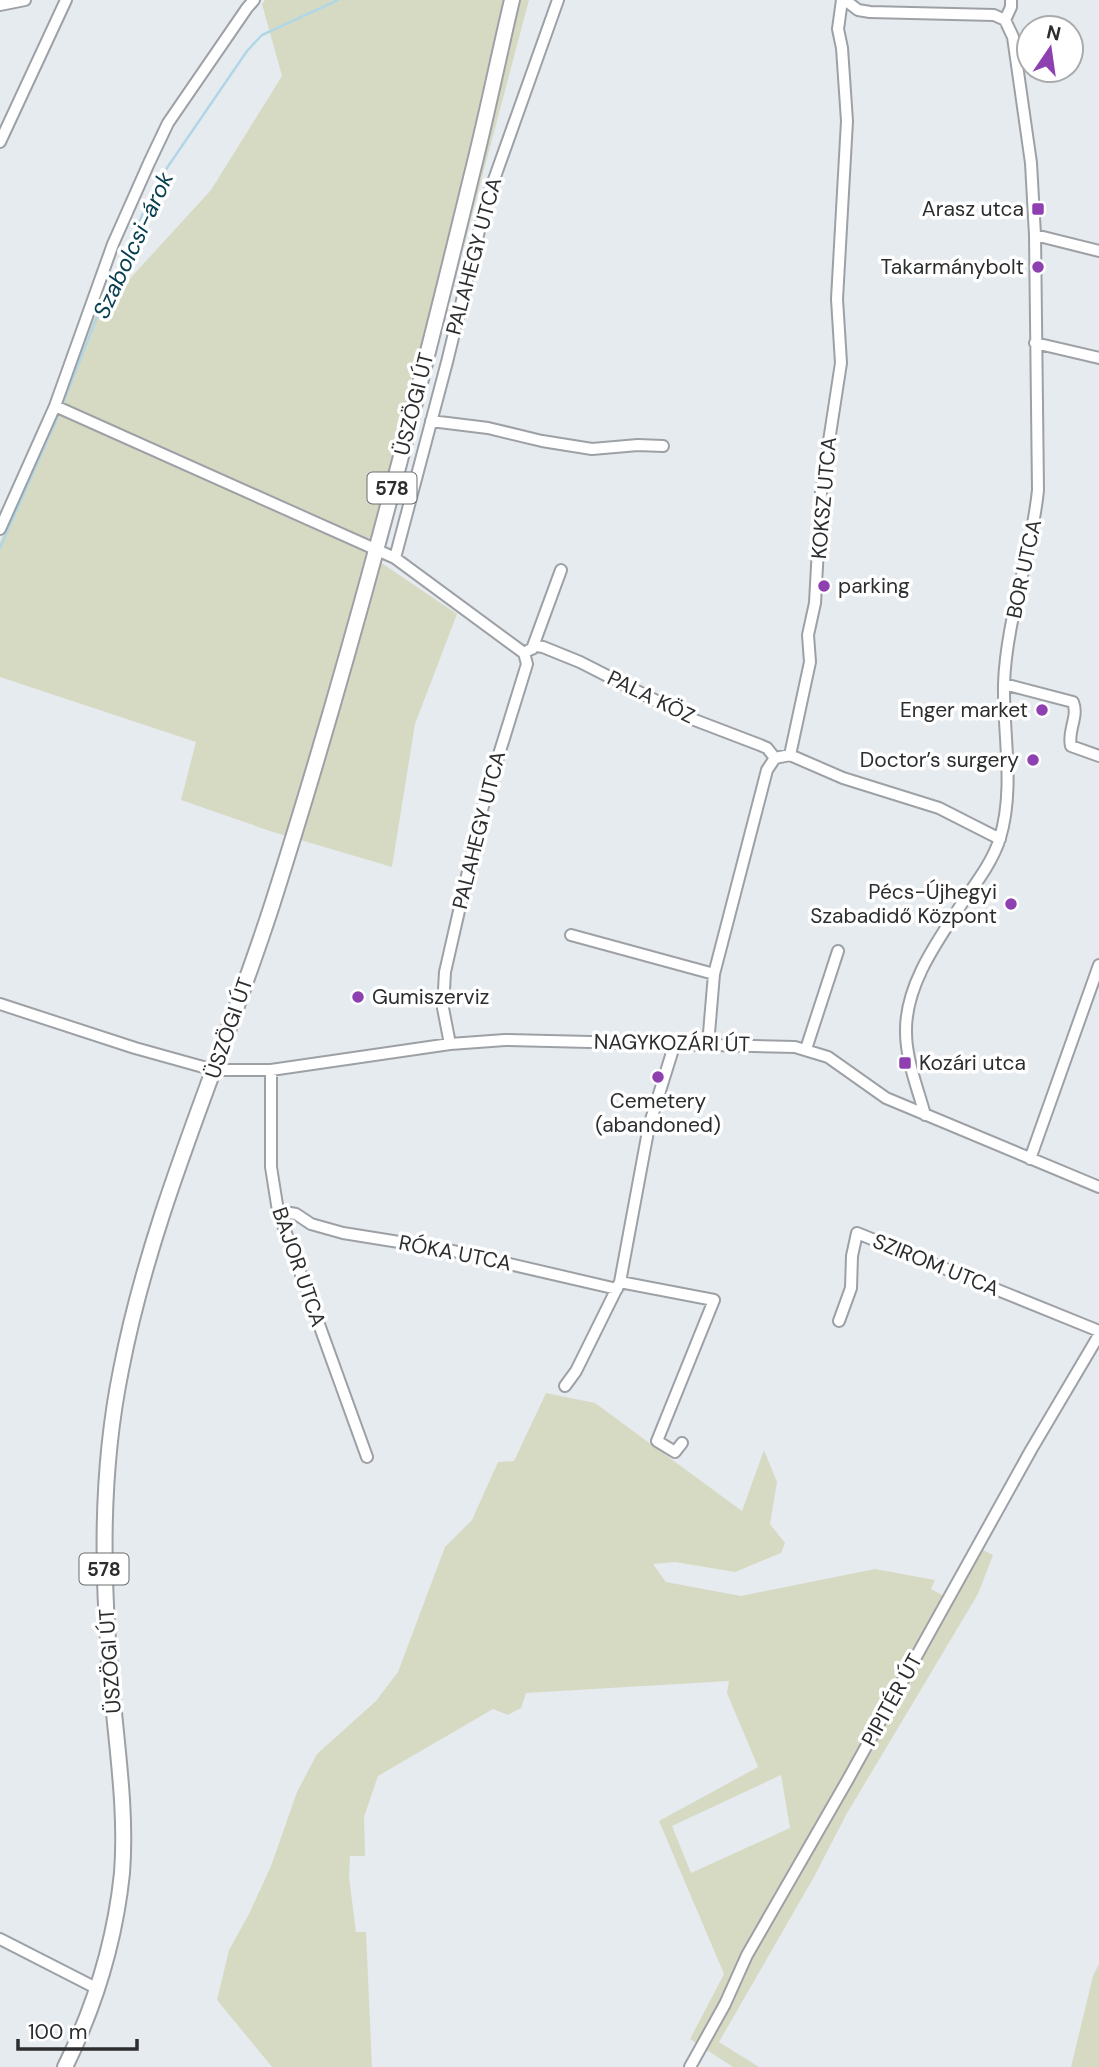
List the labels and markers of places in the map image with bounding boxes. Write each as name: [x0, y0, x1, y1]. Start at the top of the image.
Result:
place label: Arasz utca: [922, 195, 1024, 223]
marker: Arasz utca: [1030, 201, 1046, 217]
place label: Takarmánybolt: [881, 253, 1024, 281]
marker: Takarmánybolt: [1030, 259, 1046, 275]
place label: parking: [838, 572, 910, 600]
marker: parking: [816, 578, 832, 594]
place label: Enger market: [900, 696, 1028, 724]
marker: Enger market: [1034, 702, 1050, 718]
place label: Doctor’s surgery: [860, 746, 1019, 774]
marker: Doctor’s surgery: [1025, 752, 1041, 768]
place label: Pécs-Újhegyi Szabadidő Központ: [810, 878, 997, 930]
marker: Pécs-Újhegyi Szabadidő Központ: [1003, 896, 1019, 912]
place label: Gumiszerviz: [372, 983, 489, 1011]
marker: Gumiszerviz: [350, 989, 366, 1005]
place label: Kozári utca: [919, 1049, 1026, 1077]
marker: Kozári utca: [897, 1055, 913, 1071]
marker: Cemetery (abandoned): [650, 1069, 666, 1085]
place label: Cemetery (abandoned): [595, 1087, 721, 1139]

